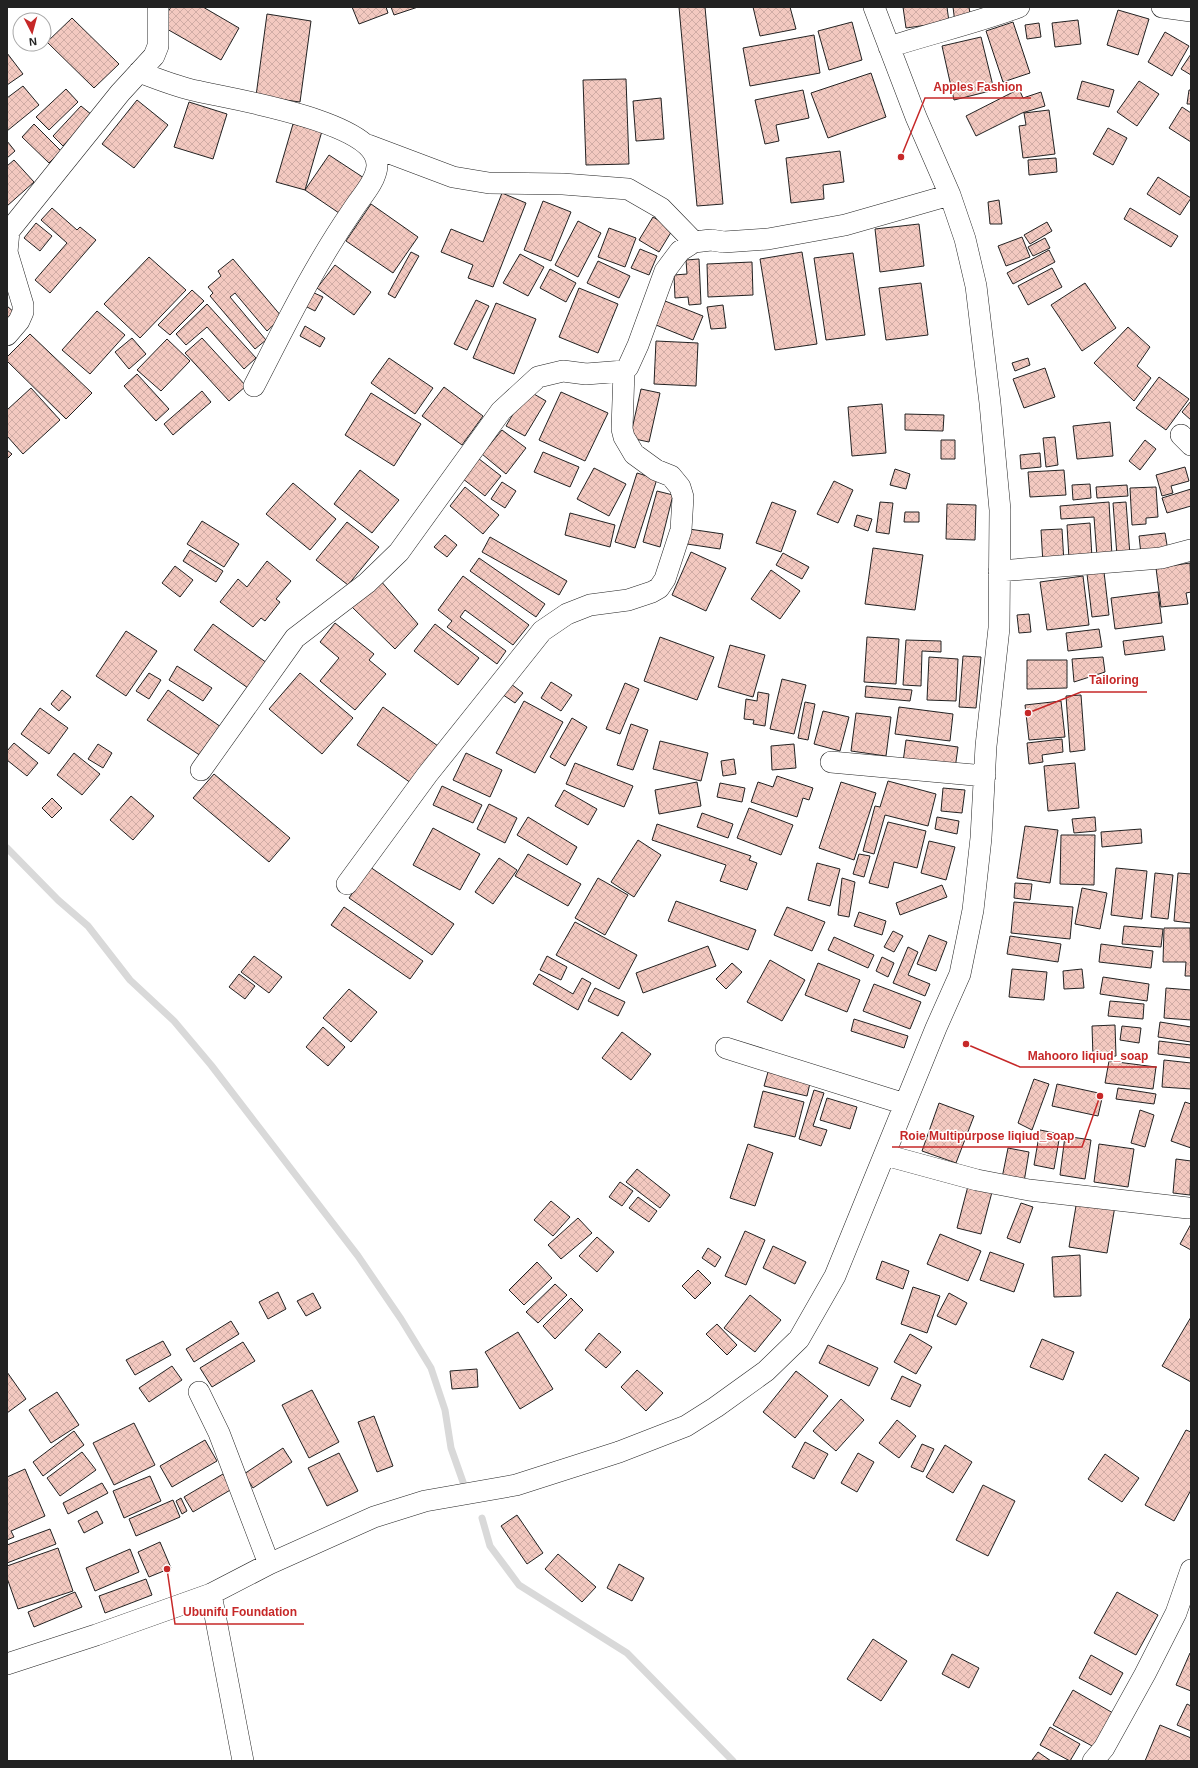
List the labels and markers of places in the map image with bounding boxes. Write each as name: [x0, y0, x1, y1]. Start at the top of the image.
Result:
callout: Apples Fashion: [925, 74, 1031, 98]
callout: Tailoring: [1081, 668, 1147, 692]
callout: Mahooro liqiud_soap: [1020, 1043, 1157, 1067]
callout: Roie Multipurpose liqiud_soap: [892, 1123, 1082, 1147]
callout: Ubunifu Foundation: [175, 1600, 304, 1624]

